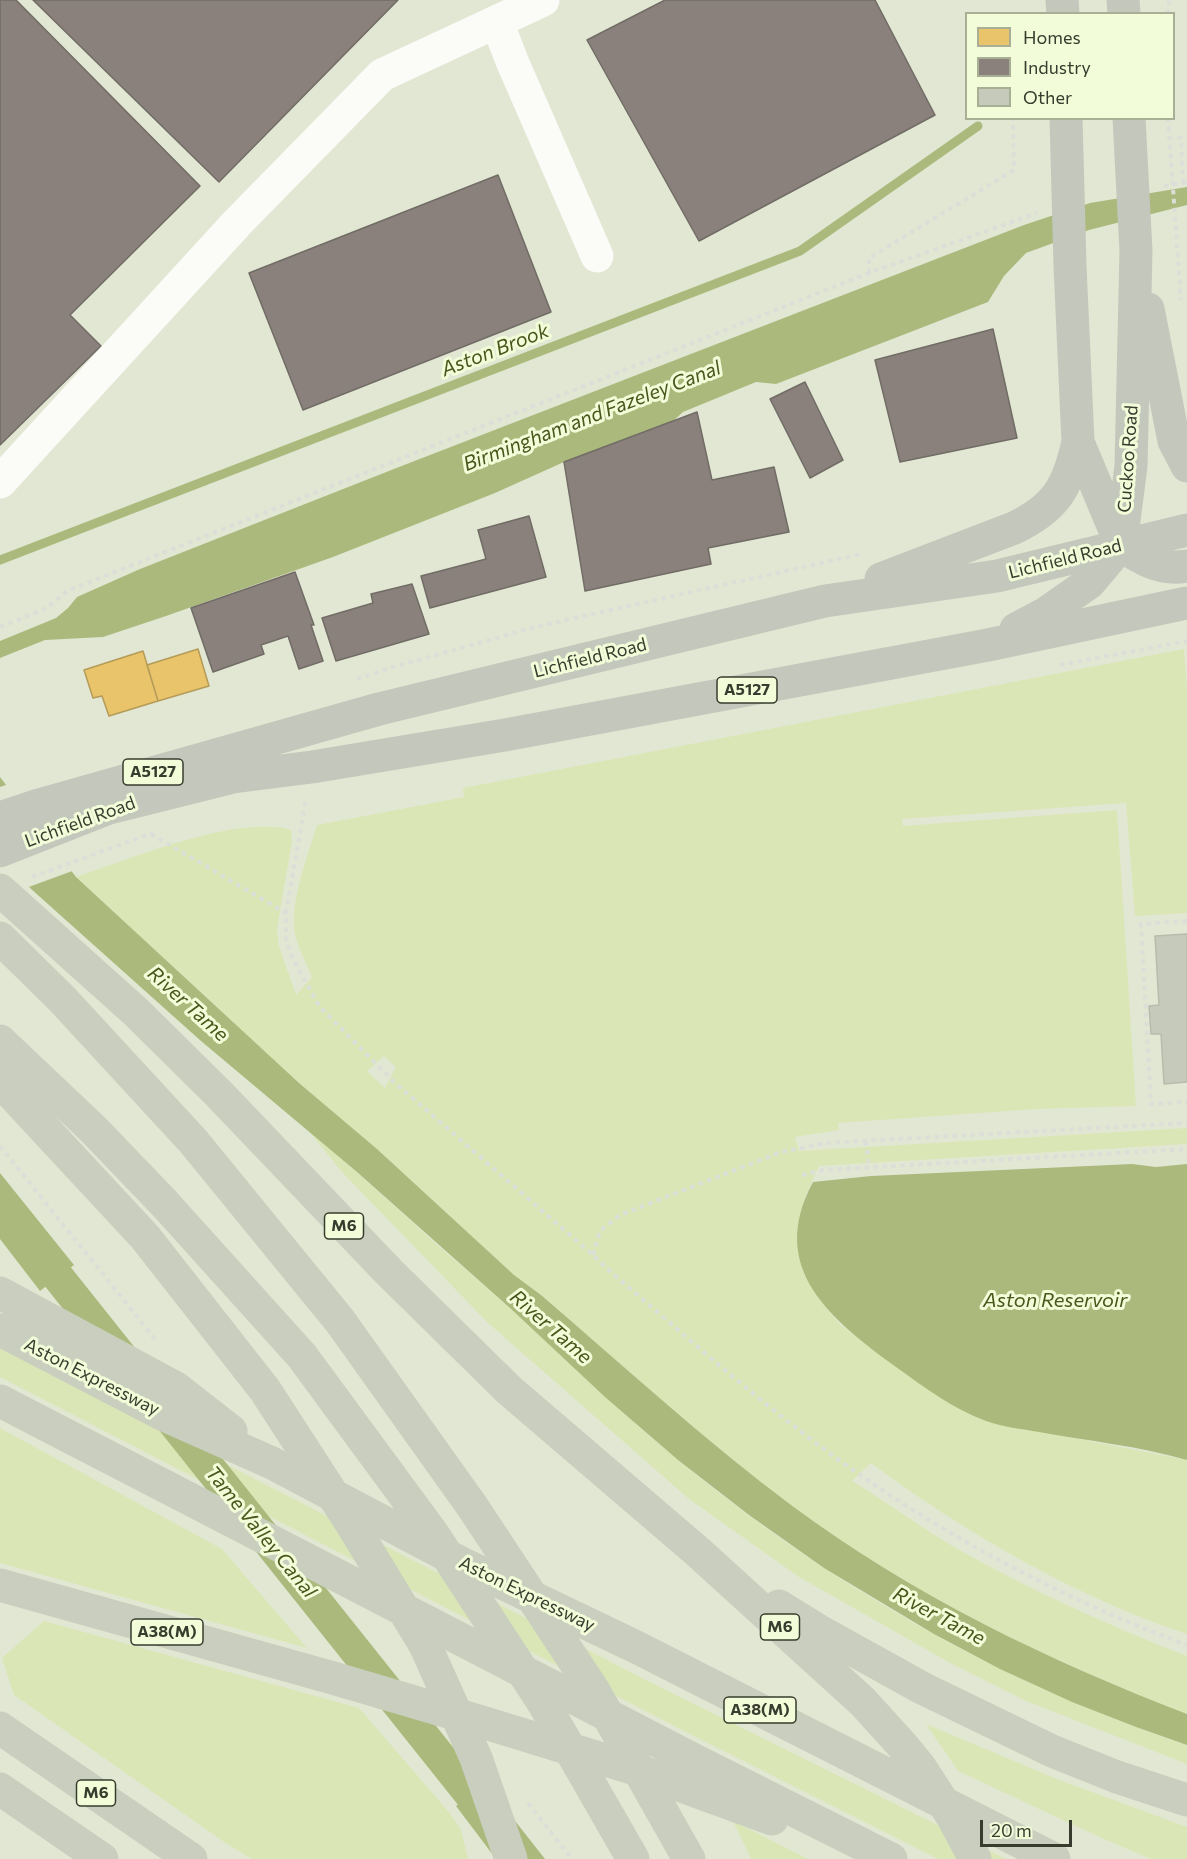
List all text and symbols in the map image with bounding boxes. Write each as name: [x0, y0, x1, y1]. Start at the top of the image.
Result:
legend: [965, 12, 1175, 120]
text: Homes: [1023, 26, 1081, 48]
text: Industry: [1023, 56, 1091, 78]
text: Other: [1023, 86, 1072, 108]
water label: Aston Brook: [438, 318, 552, 382]
water label: Birmingham and Fazeley Canal: [460, 356, 724, 476]
street label: Cuckoo Road: [1113, 405, 1143, 513]
street label: Lichfield Road: [1006, 535, 1124, 583]
street label: Lichfield Road: [531, 634, 649, 682]
road number: A5127: [717, 677, 777, 703]
road number: A5127: [123, 759, 183, 785]
street label: Lichfield Road: [22, 792, 138, 852]
water label: River Tame: [143, 961, 233, 1047]
road number: M6: [324, 1213, 364, 1239]
water label: River Tame: [505, 1285, 597, 1369]
water label: Aston Reservoir: [983, 1288, 1127, 1312]
street label: Aston Expressway: [21, 1334, 163, 1420]
water label: Tame Valley Canal: [201, 1461, 321, 1603]
street label: Aston Expressway: [456, 1552, 598, 1636]
water label: River Tame: [889, 1582, 989, 1650]
road number: M6: [760, 1614, 800, 1640]
road number: A38(M): [131, 1619, 203, 1645]
road number: A38(M): [724, 1697, 796, 1723]
road number: M6: [76, 1780, 116, 1806]
scale bar: [983, 1808, 1074, 1846]
text: 20 m: [991, 1819, 1032, 1841]

